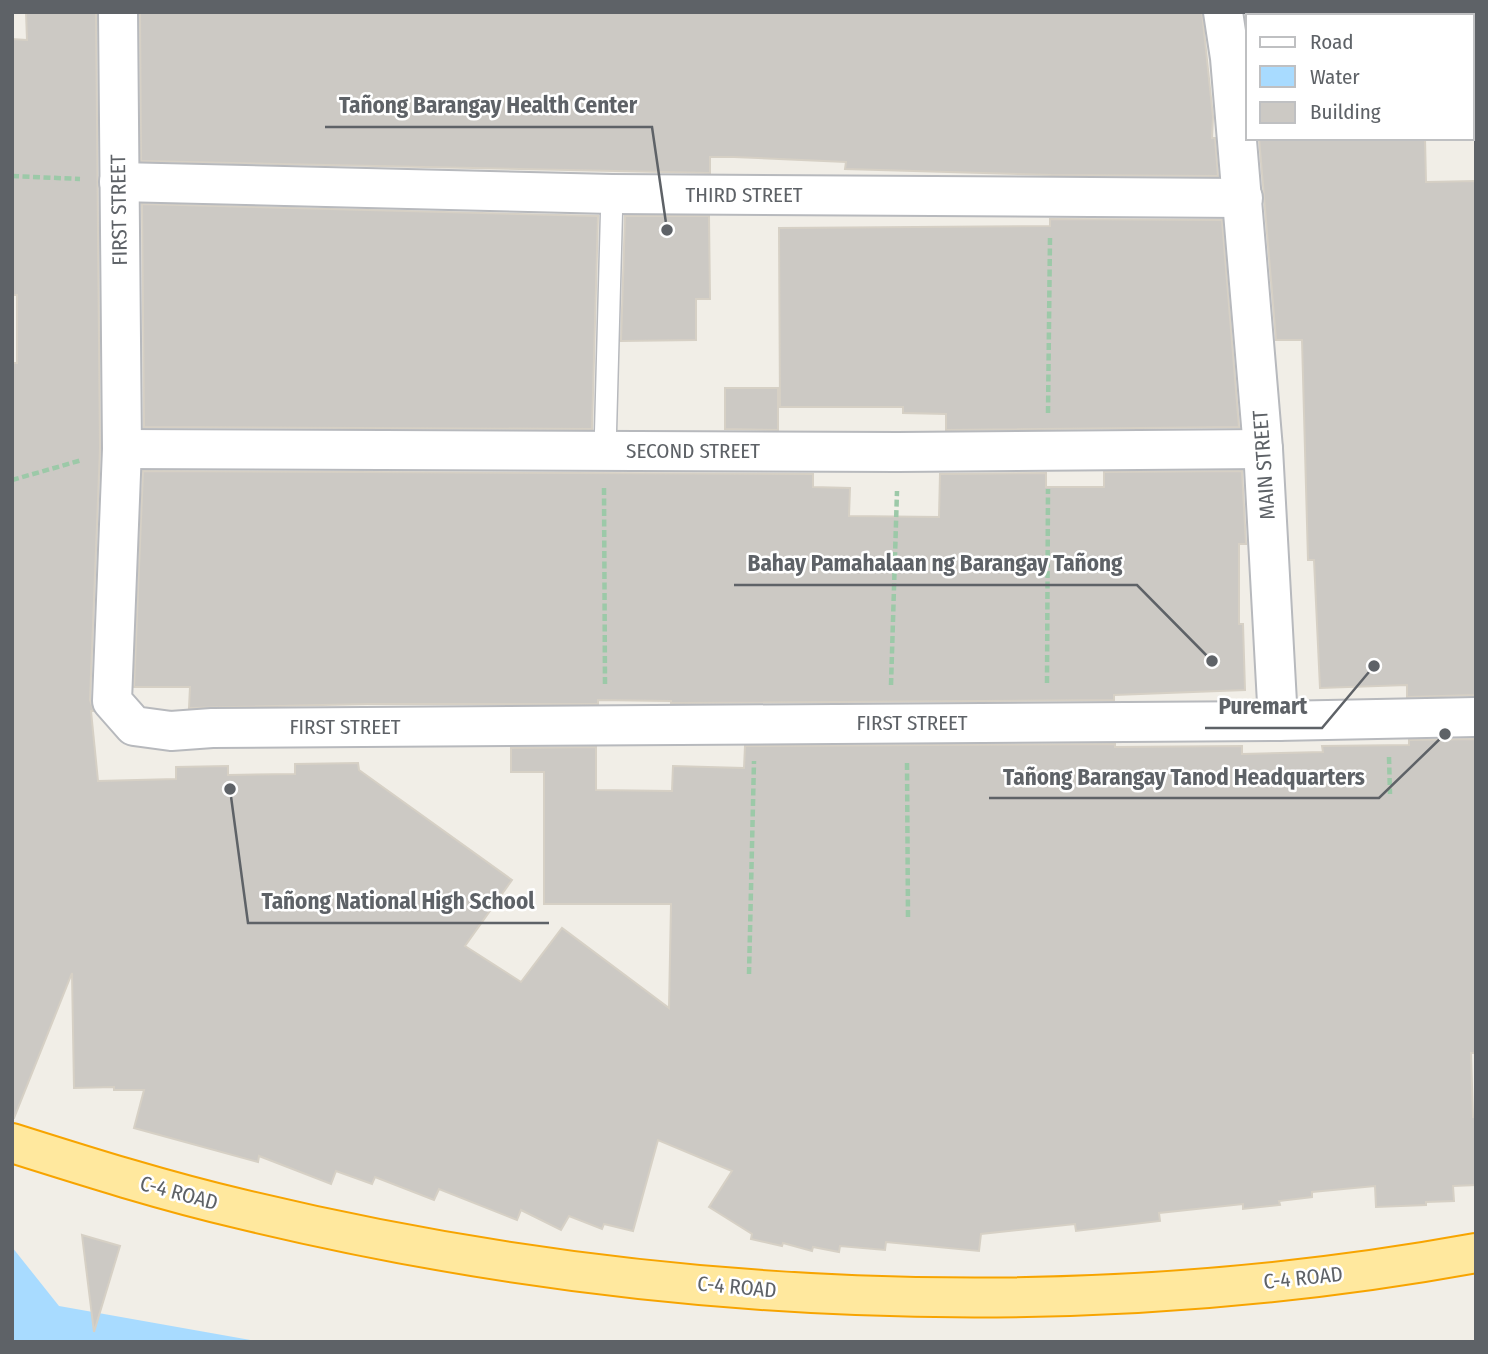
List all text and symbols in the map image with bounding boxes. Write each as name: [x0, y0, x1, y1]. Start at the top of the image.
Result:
legend: [1246, 14, 1474, 140]
text: Road: [1310, 29, 1354, 55]
text: Water: [1310, 64, 1360, 90]
callout: Tañong Barangay Health Center: [325, 83, 652, 127]
text: Tañong Barangay Health Center: [339, 91, 638, 119]
text: Building: [1310, 99, 1381, 125]
street label: FIRST STREET: [105, 154, 133, 266]
street label: THIRD STREET: [685, 182, 803, 208]
street label: MAIN STREET: [1247, 409, 1281, 521]
street label: SECOND STREET: [626, 438, 760, 464]
callout: Bahay Pamahalaan ng Barangay Tañong: [734, 541, 1137, 585]
text: Bahay Pamahalaan ng Barangay Tañong: [748, 549, 1123, 577]
callout: Puremart: [1205, 684, 1322, 728]
text: Puremart: [1219, 692, 1308, 720]
street label: FIRST STREET: [856, 710, 968, 736]
street label: FIRST STREET: [289, 714, 401, 740]
callout: Tañong Barangay Tanod Headquarters: [989, 754, 1379, 798]
text: Tañong Barangay Tanod Headquarters: [1003, 763, 1365, 791]
callout: Tañong National High School: [248, 879, 549, 923]
text: Tañong National High School: [262, 887, 535, 915]
street label: C-4 ROAD: [137, 1170, 221, 1216]
street label: C-4 ROAD: [1262, 1261, 1344, 1295]
street label: C-4 ROAD: [696, 1271, 778, 1303]

